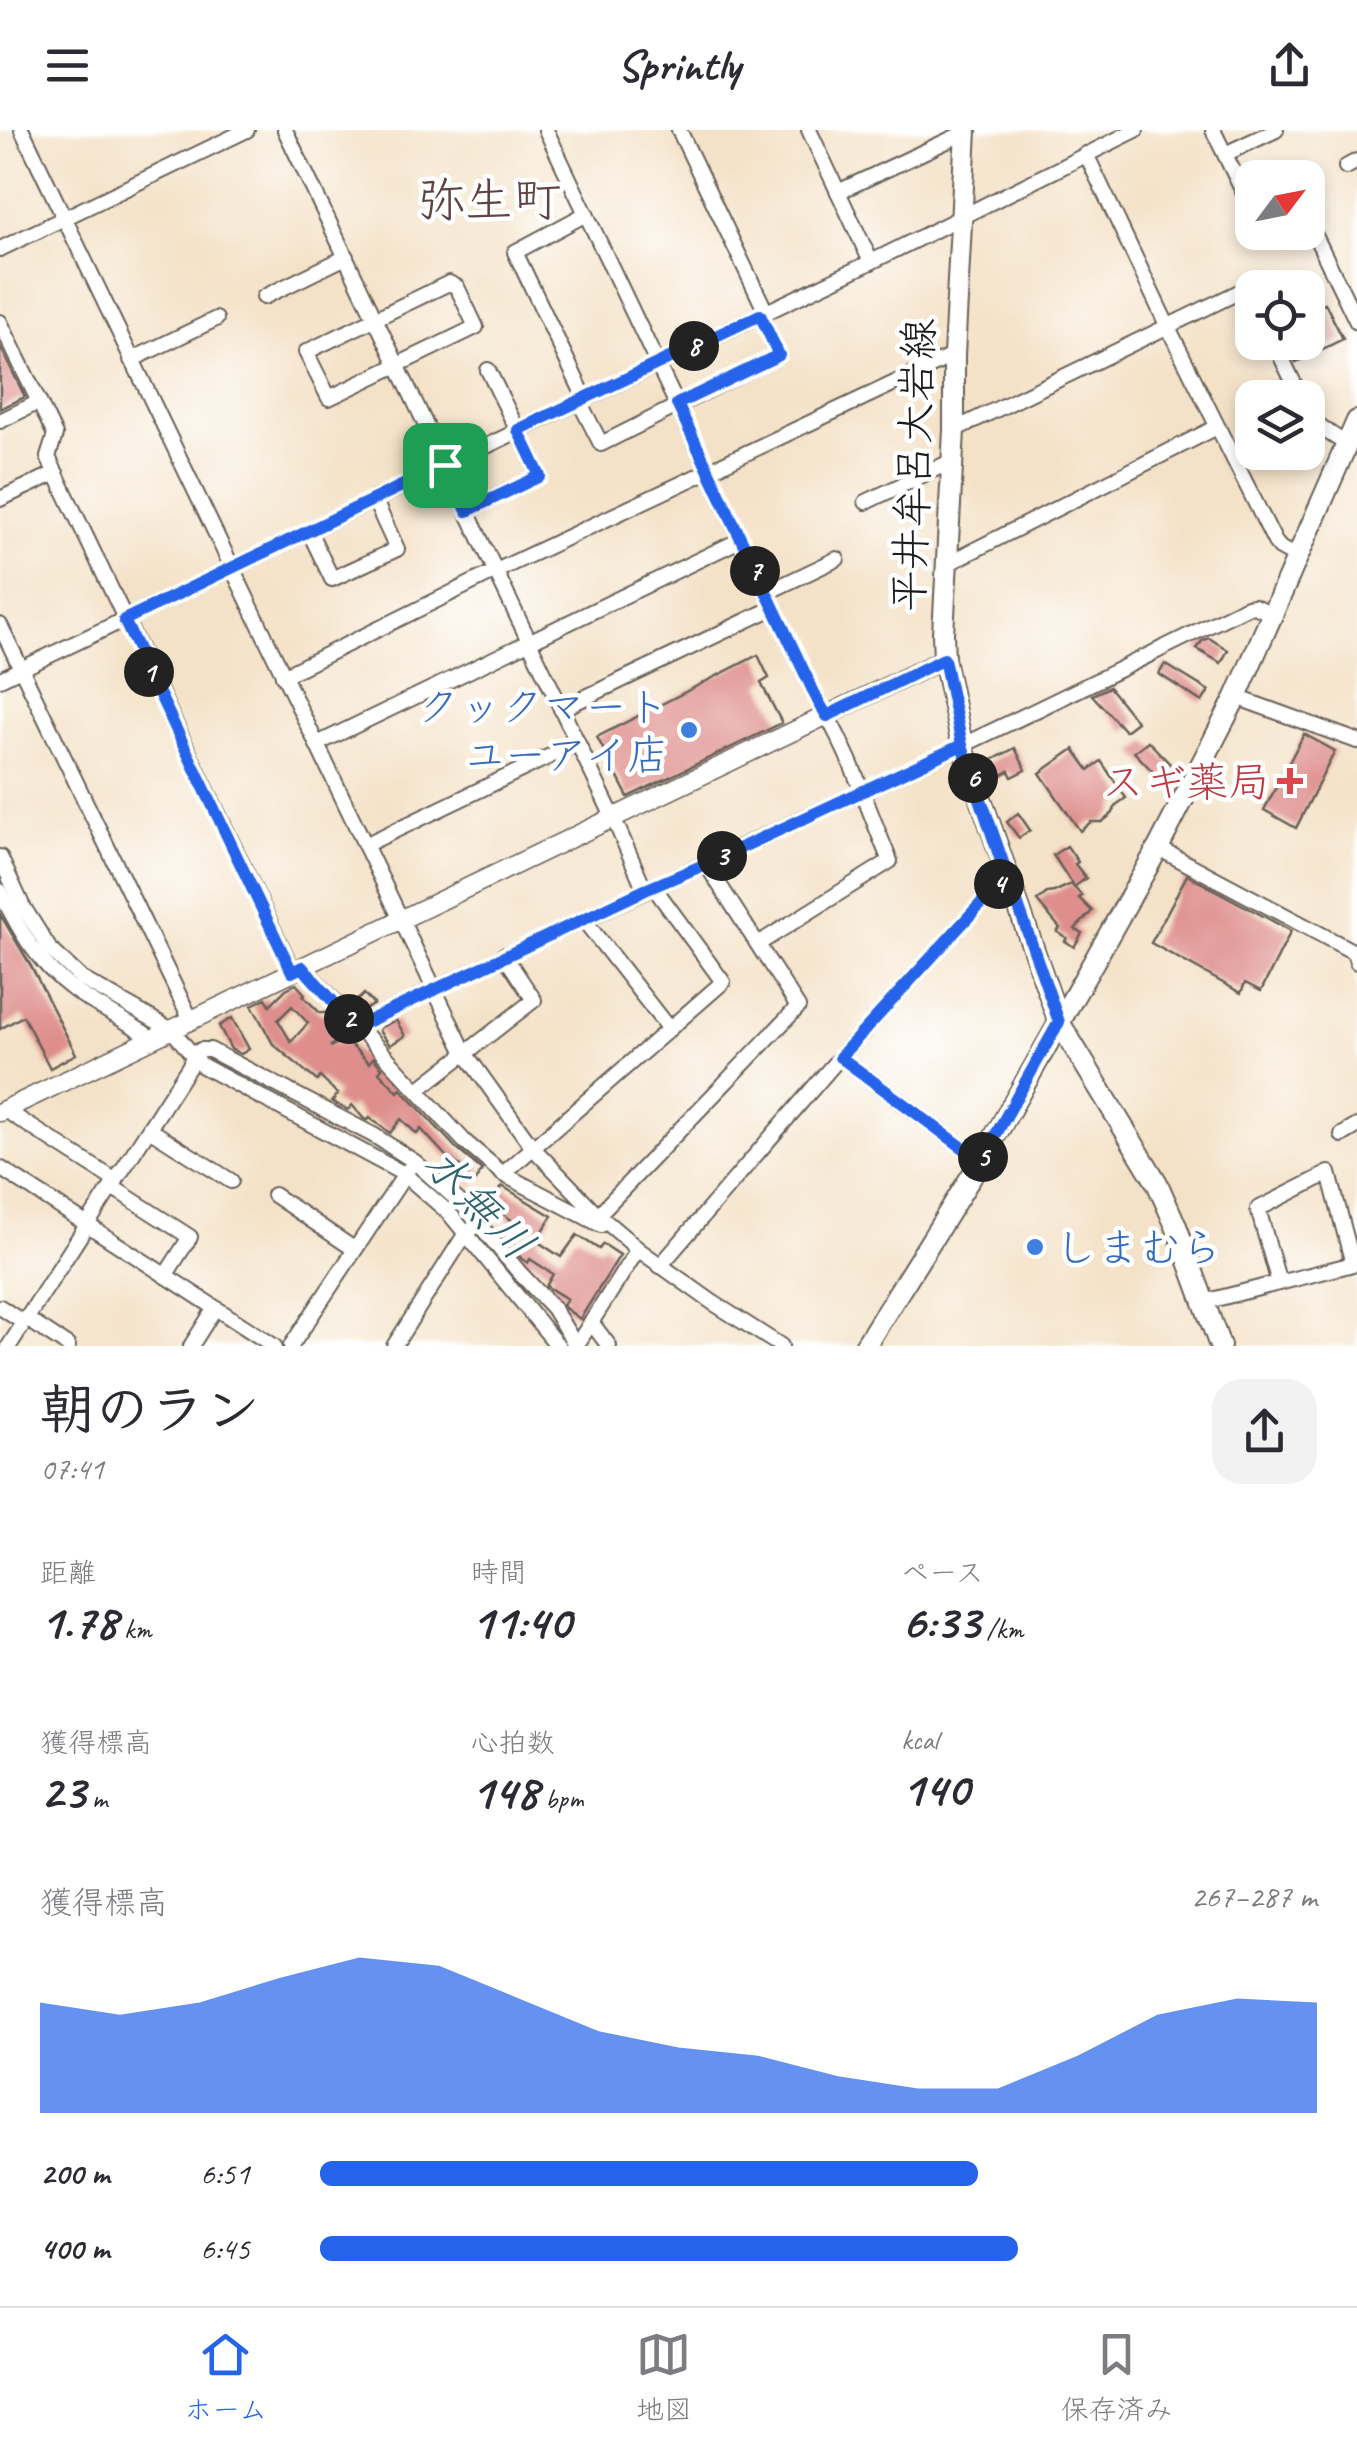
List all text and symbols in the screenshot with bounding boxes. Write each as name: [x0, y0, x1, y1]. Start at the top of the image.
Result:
text: Sprintly: [617, 37, 740, 94]
icon: menu: [40, 38, 95, 93]
icon: share: [1262, 38, 1317, 93]
north arrow: [1235, 160, 1325, 250]
map controls: [1235, 160, 1325, 470]
district label: 弥生町: [417, 170, 561, 230]
button: locate: [1235, 270, 1325, 360]
street label: 平井牟呂大岩線: [883, 317, 946, 613]
pin: 8: [669, 321, 719, 371]
text: 8: [688, 328, 700, 363]
button: layers: [1235, 380, 1325, 470]
pin: [403, 423, 488, 508]
icon: arrive: [418, 438, 473, 493]
pin: 7: [730, 546, 780, 596]
text: 7: [749, 553, 761, 588]
pin: 1: [124, 647, 174, 697]
text: 1: [143, 654, 155, 689]
place label: クックマート ユーアイ店: [417, 681, 669, 782]
marker: クックマート ユーアイ店: [678, 719, 700, 741]
pin: 6: [948, 753, 998, 803]
place label: スギ薬局: [1102, 756, 1270, 809]
text: 6: [966, 760, 980, 795]
marker: スギ薬局: [1279, 770, 1301, 792]
pin: 3: [697, 831, 747, 881]
text: 3: [716, 838, 728, 873]
pin: 4: [974, 859, 1024, 909]
text: 4: [993, 866, 1005, 901]
pin: 2: [324, 994, 374, 1044]
text: 2: [343, 1001, 355, 1036]
pin: 5: [958, 1132, 1008, 1182]
water label: 水無川: [412, 1136, 546, 1272]
text: 5: [977, 1139, 989, 1174]
place label: しまむら: [1055, 1222, 1223, 1275]
marker: しまむら: [1024, 1236, 1046, 1258]
text: 朝のラン: [40, 1375, 260, 1445]
button: share: [1212, 1379, 1317, 1484]
text: 07:41: [40, 1448, 104, 1489]
text: 距離: [40, 1555, 96, 1590]
text: 時間: [471, 1555, 527, 1590]
text: ペース: [901, 1555, 984, 1590]
text: 1.78: [40, 1590, 117, 1653]
text: 11:40: [471, 1590, 571, 1653]
text: 6:33: [901, 1590, 980, 1653]
text: km: [117, 1611, 151, 1646]
text: /km: [980, 1611, 1023, 1646]
text: kcal: [901, 1722, 938, 1757]
text: 獲得標高: [40, 1725, 152, 1760]
text: 心拍数: [471, 1725, 555, 1760]
text: 140: [901, 1757, 969, 1820]
text: 23: [40, 1760, 85, 1823]
text: 148: [471, 1760, 538, 1823]
text: m: [85, 1781, 107, 1816]
text: bpm: [538, 1781, 583, 1816]
text: 267–287 m: [1191, 1876, 1317, 1917]
text: 獲得標高: [40, 1882, 168, 1923]
text: 200 m: [40, 2153, 109, 2194]
text: 6:51: [200, 2153, 250, 2194]
text: 400 m: [40, 2228, 109, 2269]
text: 6:45: [200, 2228, 250, 2269]
tab: ホーム: [184, 2327, 267, 2427]
tab: 地図: [636, 2327, 692, 2427]
tab: 保存済み: [1061, 2327, 1173, 2427]

